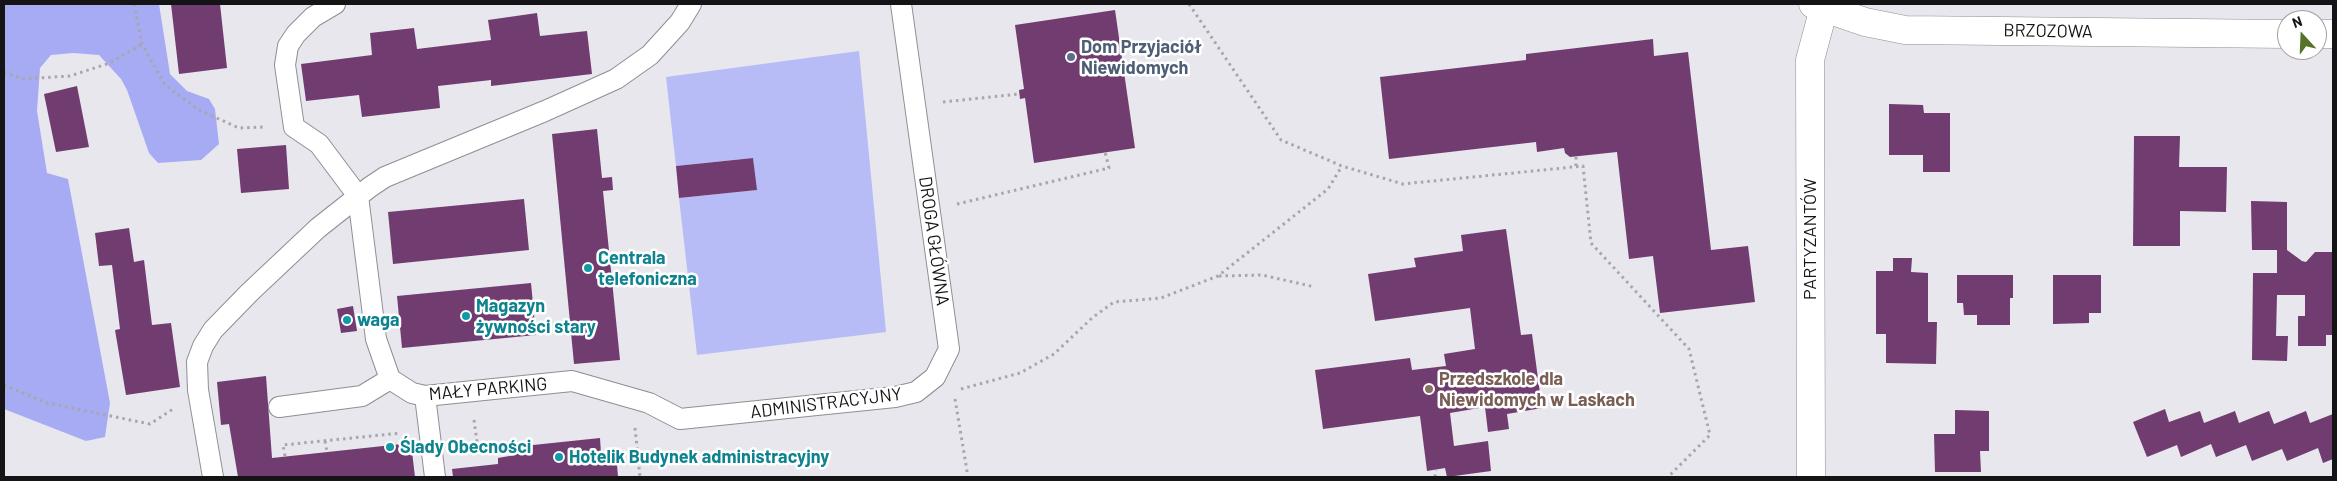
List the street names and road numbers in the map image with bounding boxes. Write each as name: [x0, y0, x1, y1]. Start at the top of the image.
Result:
street label: BRZOZOWA: [2003, 19, 2093, 43]
street label: DROGA GŁÓWNA: [914, 175, 954, 307]
street label: PARTYZANTÓW: [1799, 178, 1821, 300]
street label: MAŁY PARKING: [428, 373, 548, 405]
street label: ADMINISTRACYJNY: [749, 383, 903, 423]

